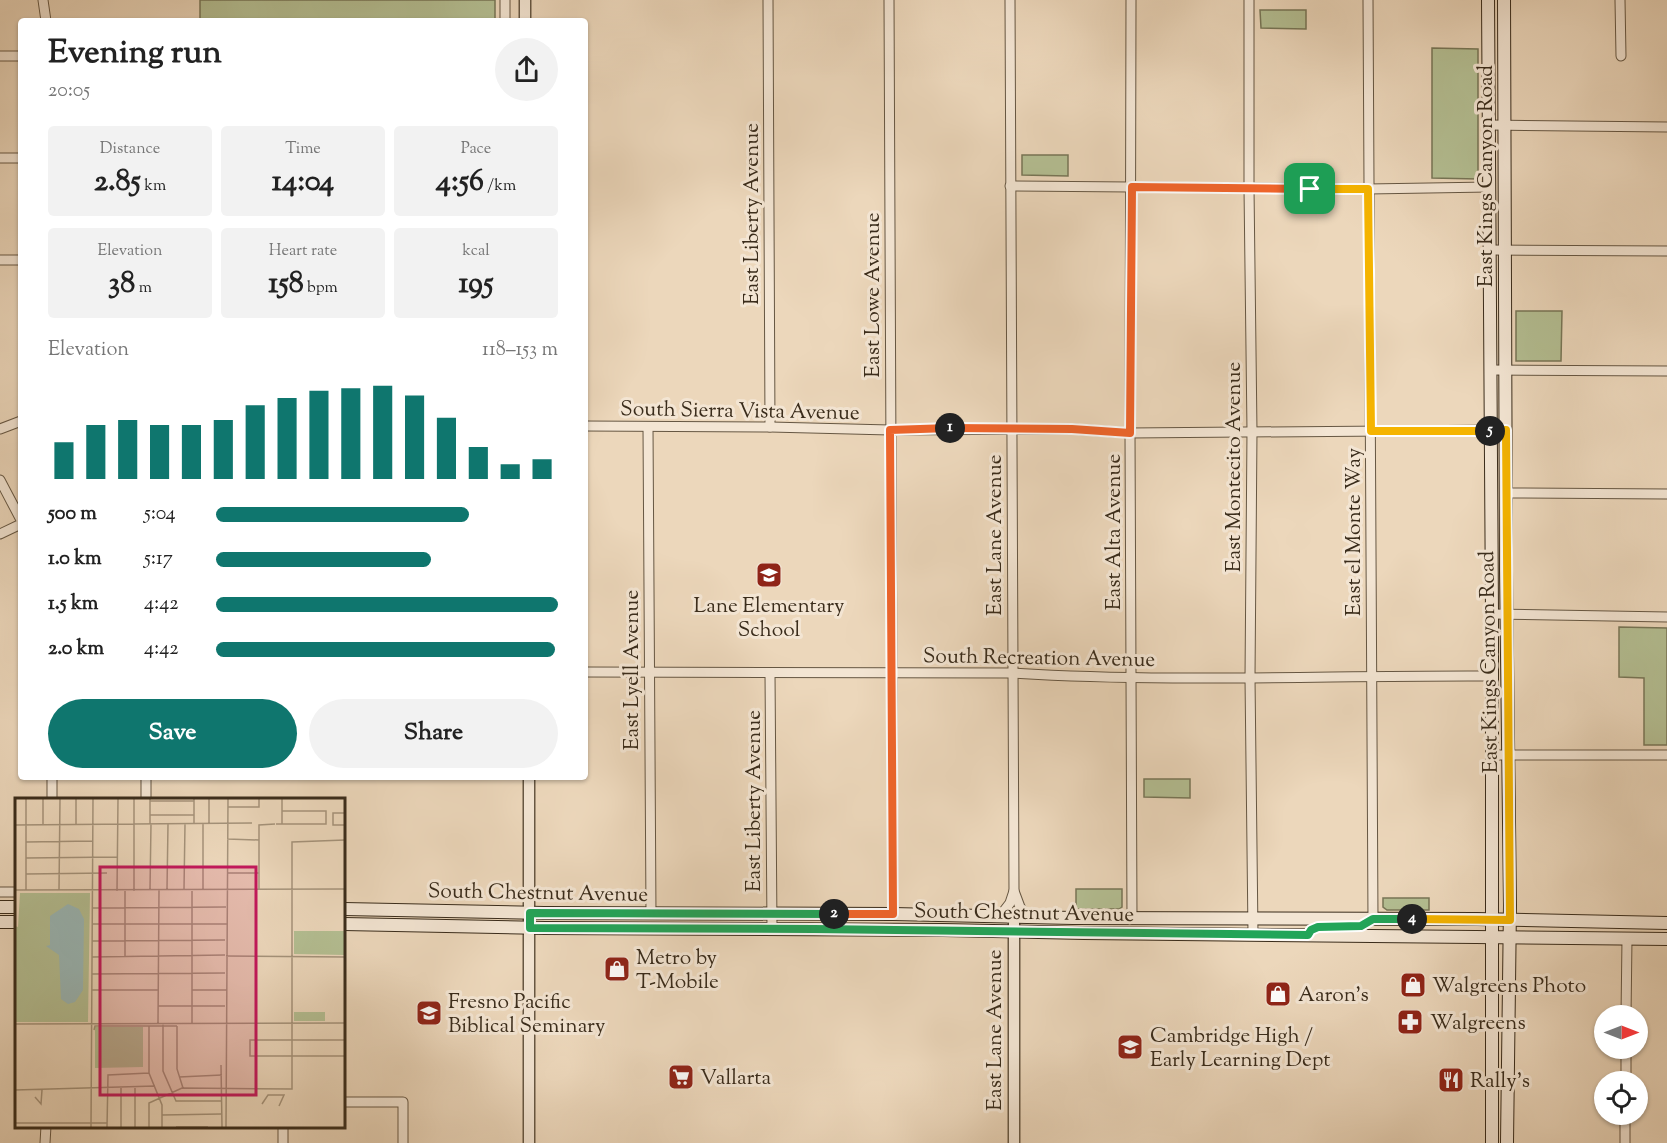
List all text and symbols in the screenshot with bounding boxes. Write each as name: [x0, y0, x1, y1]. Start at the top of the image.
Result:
text: Evening run: [48, 30, 222, 78]
button: share: [495, 38, 558, 101]
street label: East Kings Canyon Road: [1472, 65, 1502, 287]
text: 20:05: [48, 77, 90, 106]
street label: East Liberty Avenue: [738, 123, 768, 305]
text: Distance: [100, 138, 160, 161]
text: Time: [285, 138, 321, 161]
text: Pace: [461, 138, 491, 161]
text: 2.85: [94, 161, 141, 204]
text: 14:04: [272, 161, 334, 204]
text: 4:56: [436, 161, 484, 204]
pin: [1284, 163, 1335, 214]
icon: arrive: [1293, 172, 1326, 205]
text: km: [141, 175, 166, 198]
text: /km: [484, 175, 516, 198]
street label: East Lowe Avenue: [859, 212, 889, 378]
text: Elevation: [98, 240, 162, 263]
text: Heart rate: [269, 240, 337, 263]
text: kcal: [462, 240, 490, 263]
text: 38: [108, 263, 135, 306]
text: 158: [268, 263, 304, 306]
text: 195: [458, 263, 494, 306]
text: m: [135, 277, 152, 300]
text: bpm: [304, 277, 338, 300]
text: Elevation: [48, 336, 129, 365]
text: 118–153 m: [482, 336, 558, 365]
street label: East Montecito Avenue: [1220, 362, 1250, 572]
street label: South Sierra Vista Avenue: [620, 395, 860, 429]
pin: 1: [935, 413, 965, 443]
text: 1: [947, 416, 953, 439]
pin: 5: [1475, 416, 1505, 446]
text: 5: [1487, 419, 1493, 442]
street label: East el Monte Way: [1340, 447, 1370, 616]
street label: East Lane Avenue: [981, 454, 1011, 616]
street label: East Alta Avenue: [1100, 454, 1130, 610]
text: 500 m: [48, 500, 97, 529]
text: 5:04: [144, 500, 176, 529]
text: 1.0 km: [48, 545, 102, 574]
text: 5:17: [144, 545, 173, 574]
street label: East Kings Canyon Road: [1473, 550, 1507, 773]
school or university icon: Lane Elementary School: [754, 560, 784, 590]
text: 1.5 km: [48, 590, 98, 619]
text: 4:42: [144, 590, 179, 619]
street label: East Lyell Avenue: [618, 590, 648, 750]
place label: Lane Elementary School: [694, 592, 845, 646]
text: 2.0 km: [48, 635, 104, 664]
text: 4:42: [144, 635, 179, 664]
street label: South Recreation Avenue: [922, 642, 1155, 676]
button: Save: [48, 699, 297, 768]
button: Share: [309, 699, 558, 768]
street label: East Liberty Avenue: [740, 710, 770, 892]
inset map: [15, 798, 345, 1128]
street label: South Chestnut Avenue: [427, 877, 648, 911]
street label: South Chestnut Avenue: [913, 897, 1134, 931]
pin: 2: [819, 899, 849, 929]
text: 2: [830, 902, 838, 925]
pin: 4: [1397, 904, 1427, 934]
text: 4: [1408, 907, 1416, 930]
place label: Metro by T-Mobile: [636, 944, 719, 998]
street label: East Lane Avenue: [981, 949, 1011, 1111]
shop icon: Metro by T-Mobile: [602, 954, 632, 984]
shop icon: Walgreens Photo: [1398, 970, 1428, 1000]
place label: Walgreens Photo: [1432, 972, 1586, 1002]
shop icon: Aaron's: [1263, 979, 1293, 1009]
place label: Aaron's: [1298, 981, 1369, 1011]
place label: Fresno Pacific Biblical Seminary: [448, 988, 606, 1042]
school or university icon: Fresno Pacific Biblical Seminary: [414, 998, 444, 1028]
north arrow: [1594, 1005, 1648, 1059]
map controls: [1594, 1005, 1648, 1125]
pharmacy icon: Walgreens: [1395, 1007, 1425, 1037]
place label: Walgreens: [1430, 1009, 1526, 1039]
place label: Cambridge High / Early Learning Dept: [1150, 1022, 1330, 1076]
school or university icon: Cambridge High / Early Learning Dept: [1115, 1032, 1145, 1062]
supermarket icon: Vallarta: [666, 1062, 696, 1092]
place label: Vallarta: [700, 1064, 772, 1094]
restaurant icon: Rally's: [1436, 1065, 1466, 1095]
place label: Rally's: [1470, 1067, 1530, 1097]
button: locate: [1594, 1071, 1648, 1125]

